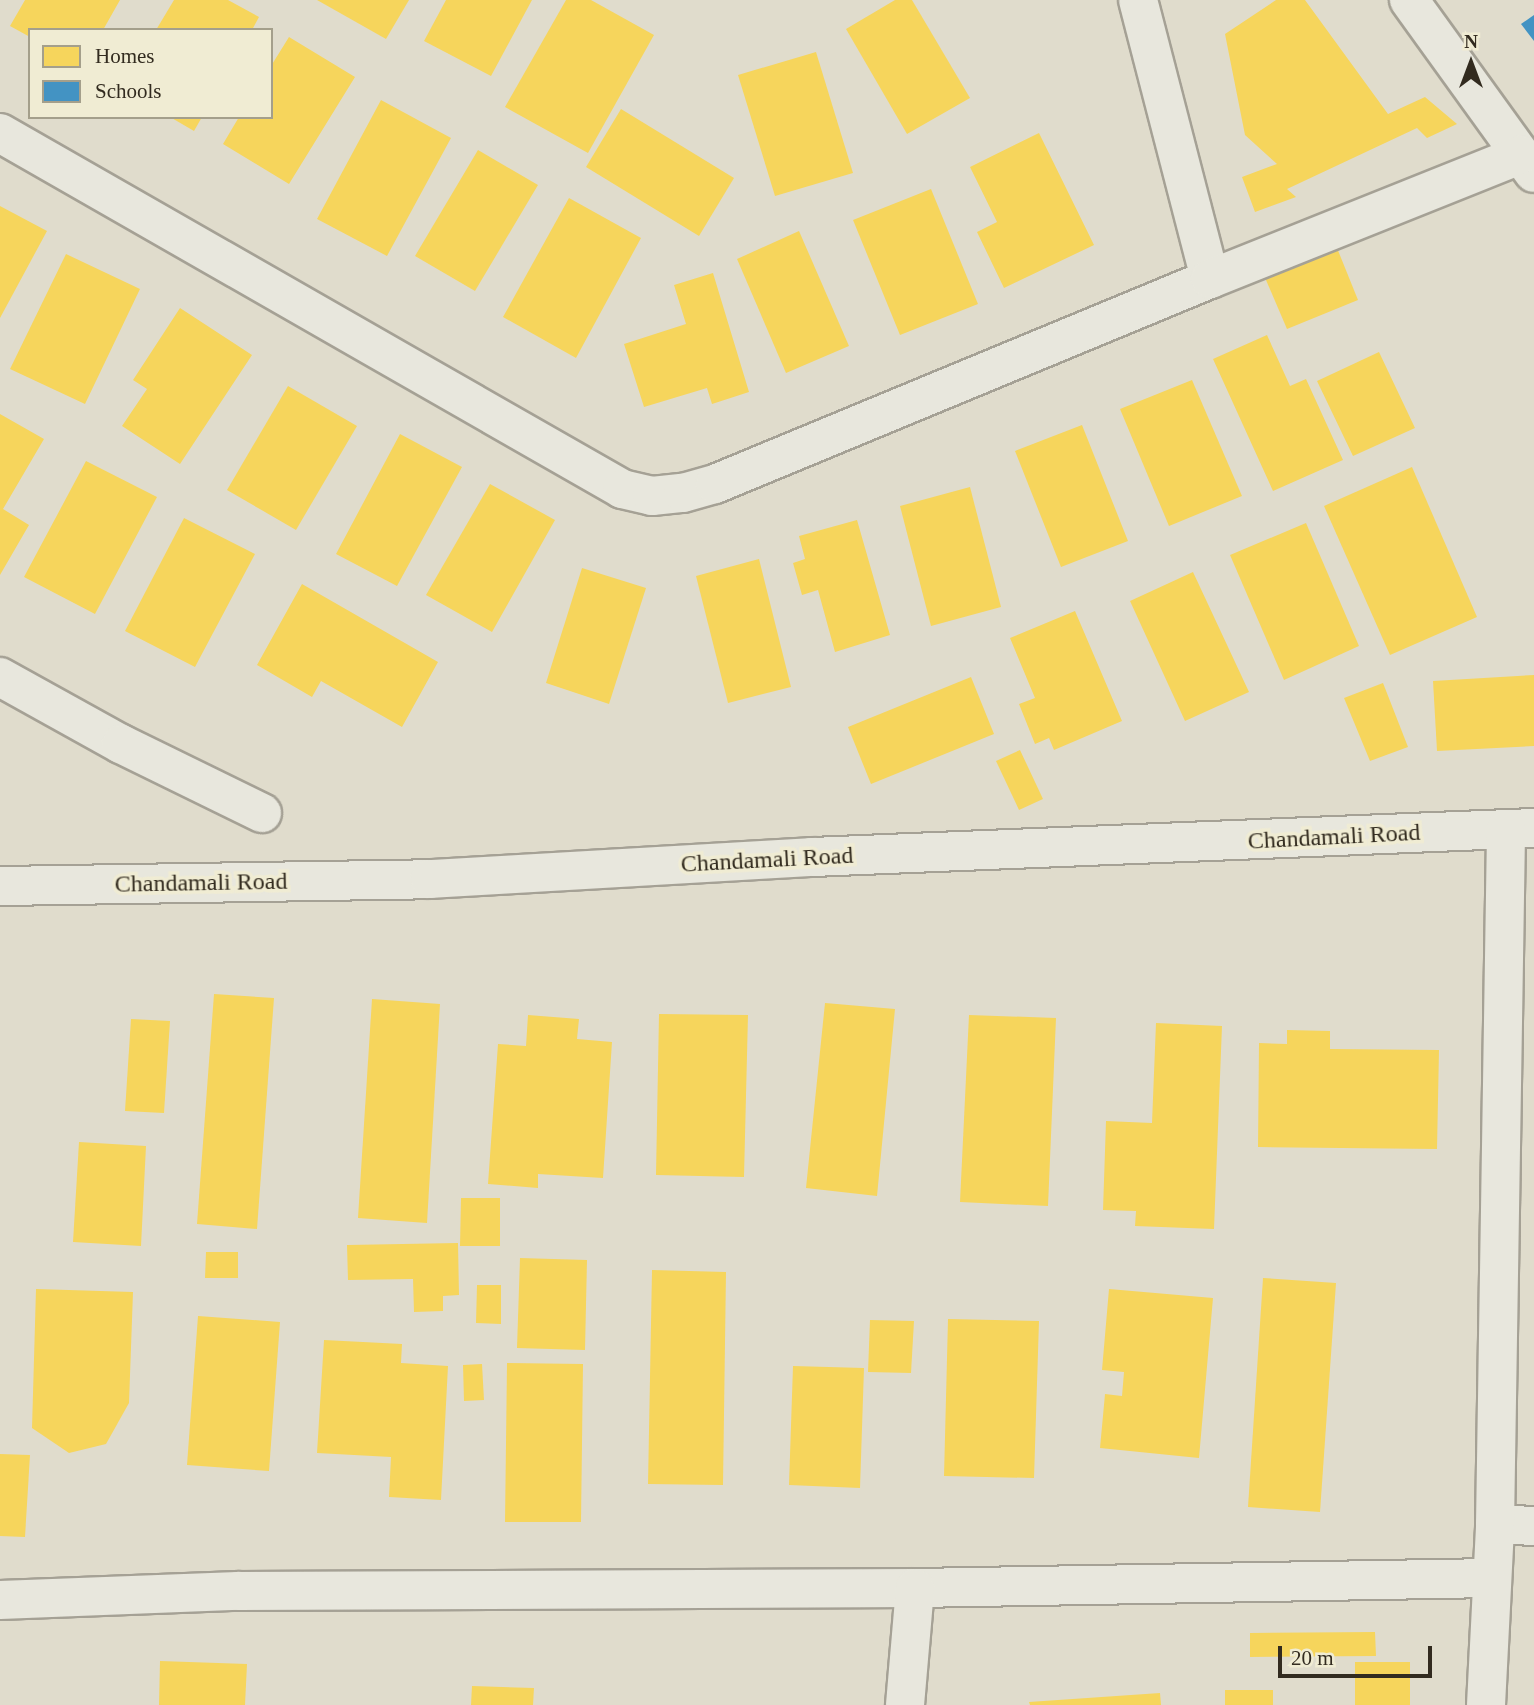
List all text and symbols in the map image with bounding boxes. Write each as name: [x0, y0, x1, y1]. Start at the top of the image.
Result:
legend: [28, 28, 273, 119]
north arrow: [1436, 28, 1506, 98]
text: N: [1464, 31, 1478, 52]
text: Homes: [95, 44, 155, 68]
text: Schools: [95, 79, 162, 103]
street label: Chandamali Road: [1247, 818, 1421, 856]
street label: Chandamali Road: [680, 841, 854, 879]
street label: Chandamali Road: [114, 867, 288, 899]
scale bar: [1282, 1632, 1436, 1676]
text: 20 m: [1291, 1646, 1334, 1670]

